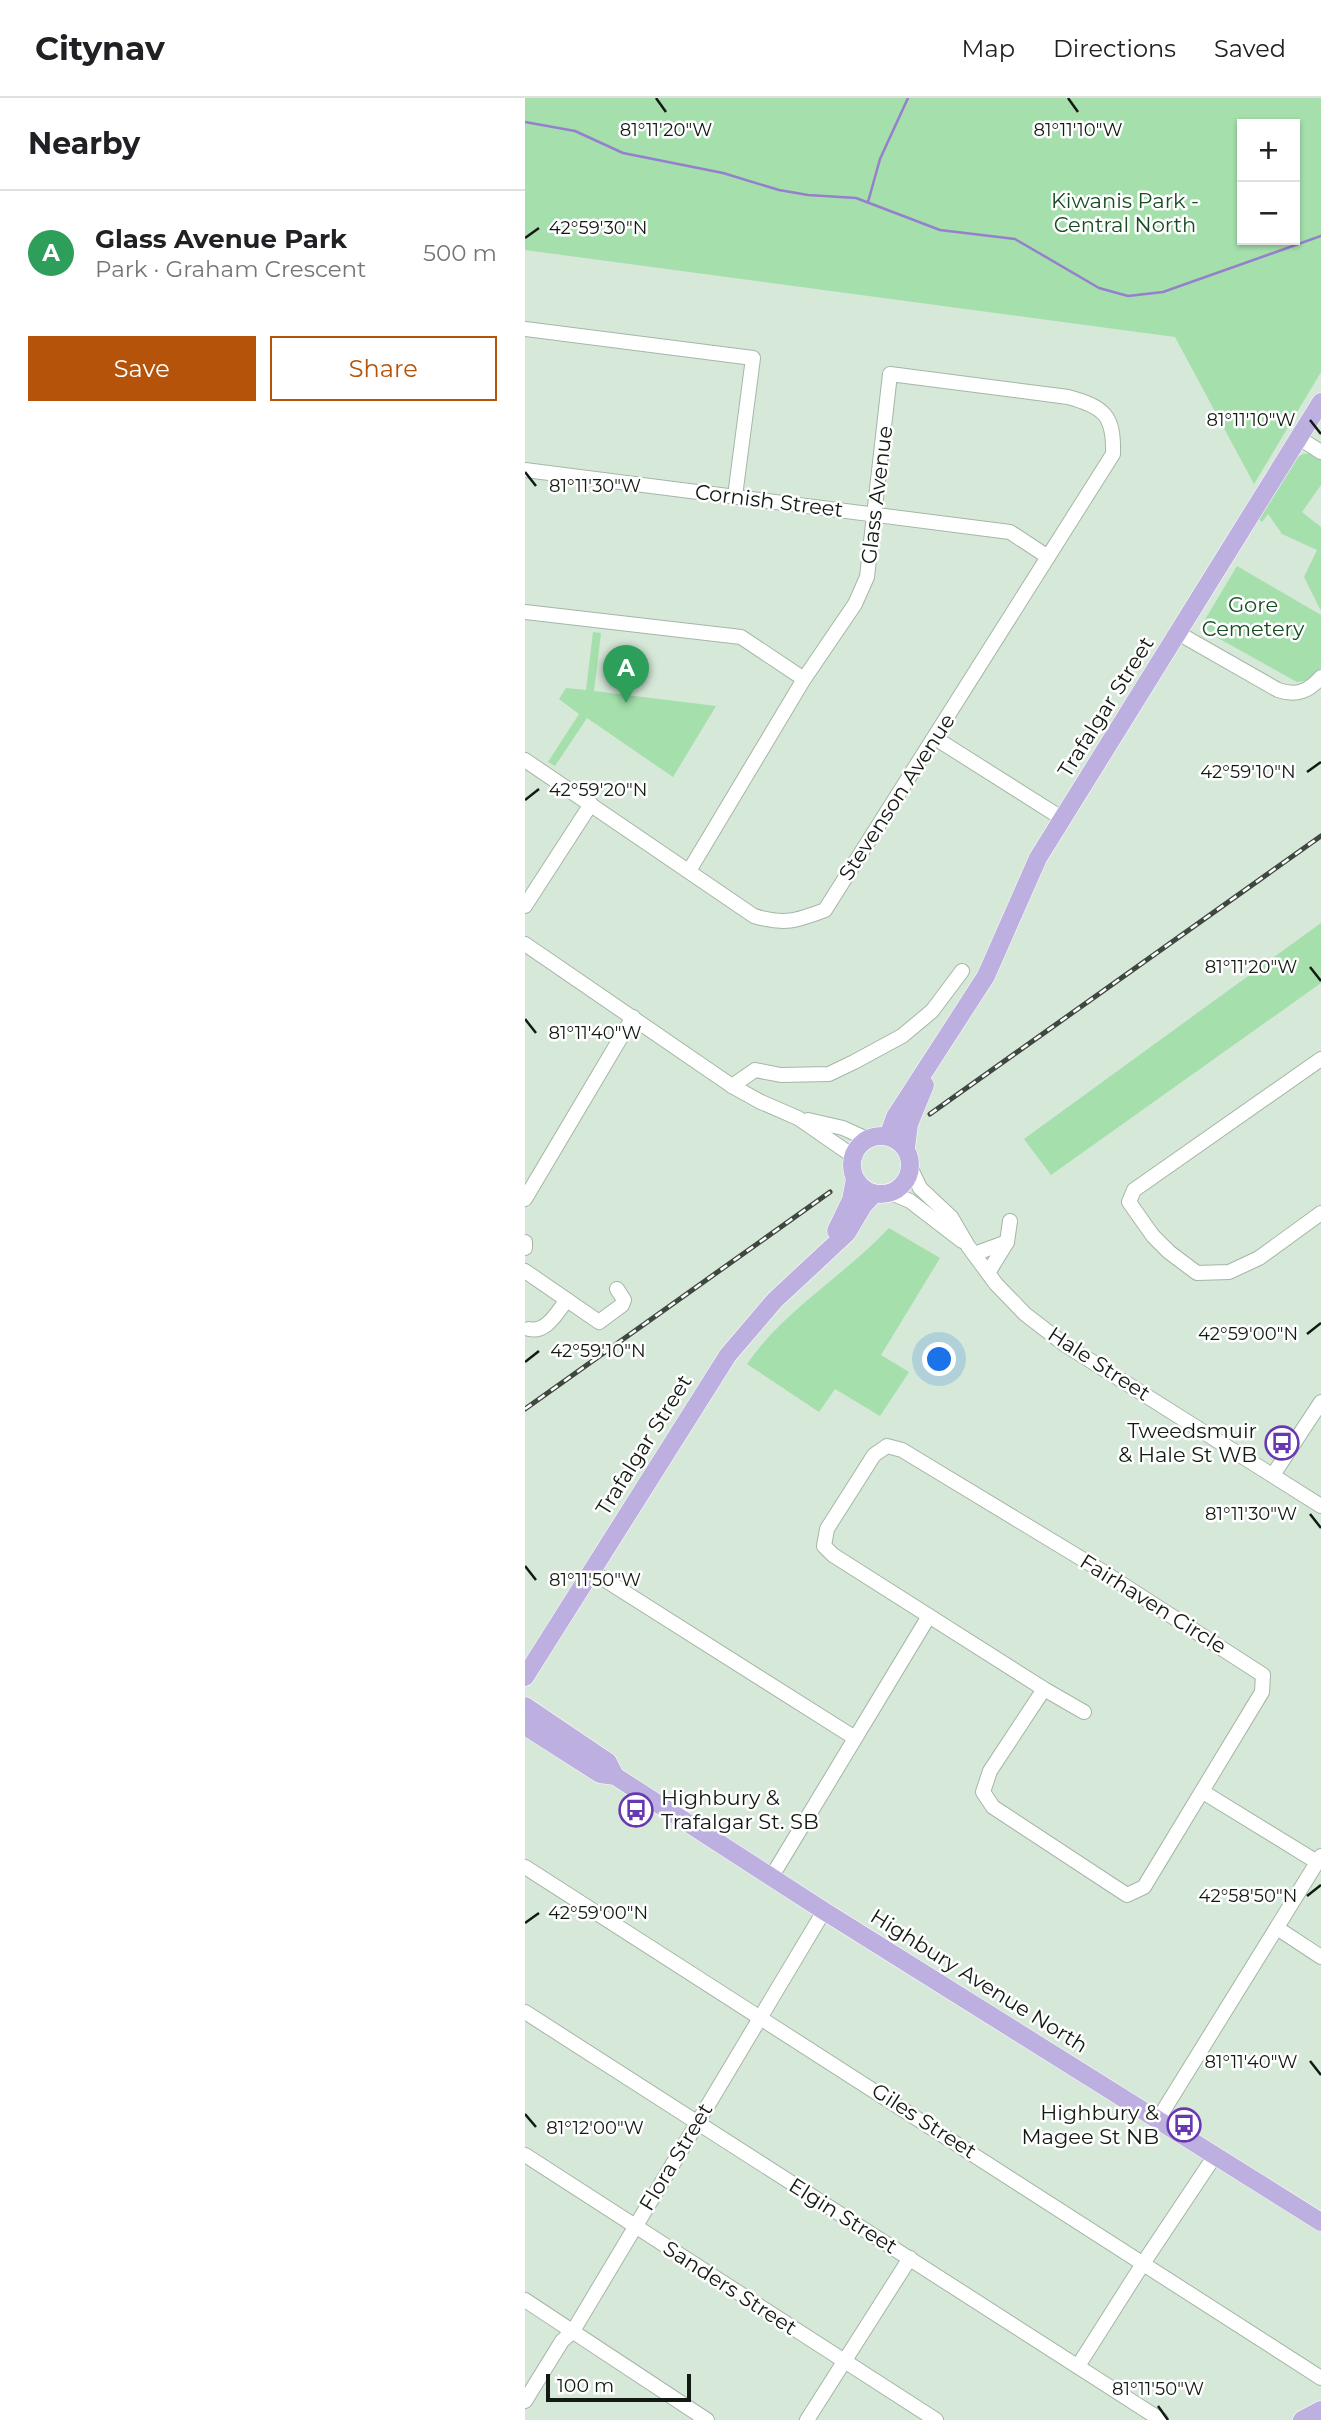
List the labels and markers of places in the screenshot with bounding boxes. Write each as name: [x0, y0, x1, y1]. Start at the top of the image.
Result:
pin: A: [603, 645, 649, 703]
place label: Tweedsmuir & Hale St WB: [1118, 1418, 1257, 1467]
bus stop icon: Tweedsmuir & Hale St WB: [1263, 1424, 1301, 1462]
place label: Highbury & Trafalgar St. SB: [661, 1785, 819, 1834]
bus stop icon: Highbury & Trafalgar St. SB: [617, 1791, 655, 1829]
place label: Highbury & Magee St NB: [1021, 2100, 1159, 2149]
bus stop icon: Highbury & Magee St NB: [1165, 2106, 1203, 2144]

